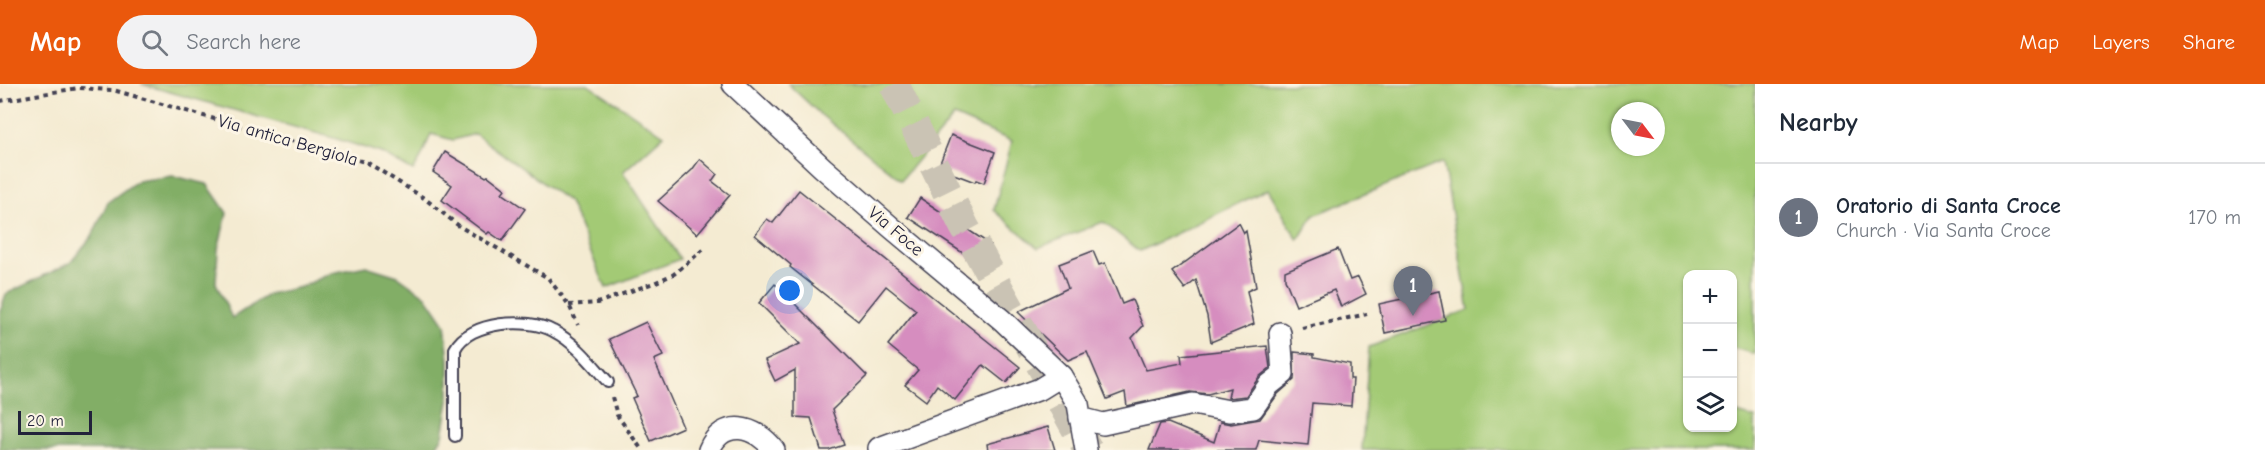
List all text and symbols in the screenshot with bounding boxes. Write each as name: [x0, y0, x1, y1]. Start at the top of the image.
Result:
search box: [117, 15, 537, 69]
text: Map: [30, 26, 81, 58]
icon: search: [138, 26, 171, 59]
text: Search here: [186, 29, 301, 55]
text: Map: [2020, 30, 2059, 54]
text: Layers: [2092, 30, 2150, 54]
text: Share: [2183, 30, 2235, 54]
north arrow: [1611, 102, 1665, 156]
text: Nearby: [1779, 108, 1858, 138]
street label: Via antica Bergiola: [215, 110, 360, 171]
text: Oratorio di Santa Croce: [1836, 193, 2061, 219]
street label: Via Foce: [864, 202, 928, 261]
text: 1: [1795, 206, 1802, 229]
text: 170 m: [2188, 206, 2241, 229]
text: Church · Via Santa Croce: [1836, 219, 2051, 242]
pin: 1: [1394, 266, 1432, 316]
map controls: [1683, 270, 1737, 432]
button: +: [1683, 270, 1737, 324]
your location: [775, 276, 804, 305]
button: −: [1683, 324, 1737, 378]
button: layers: [1683, 378, 1737, 432]
scale bar: [18, 408, 92, 436]
text: 20 m: [27, 412, 64, 430]

